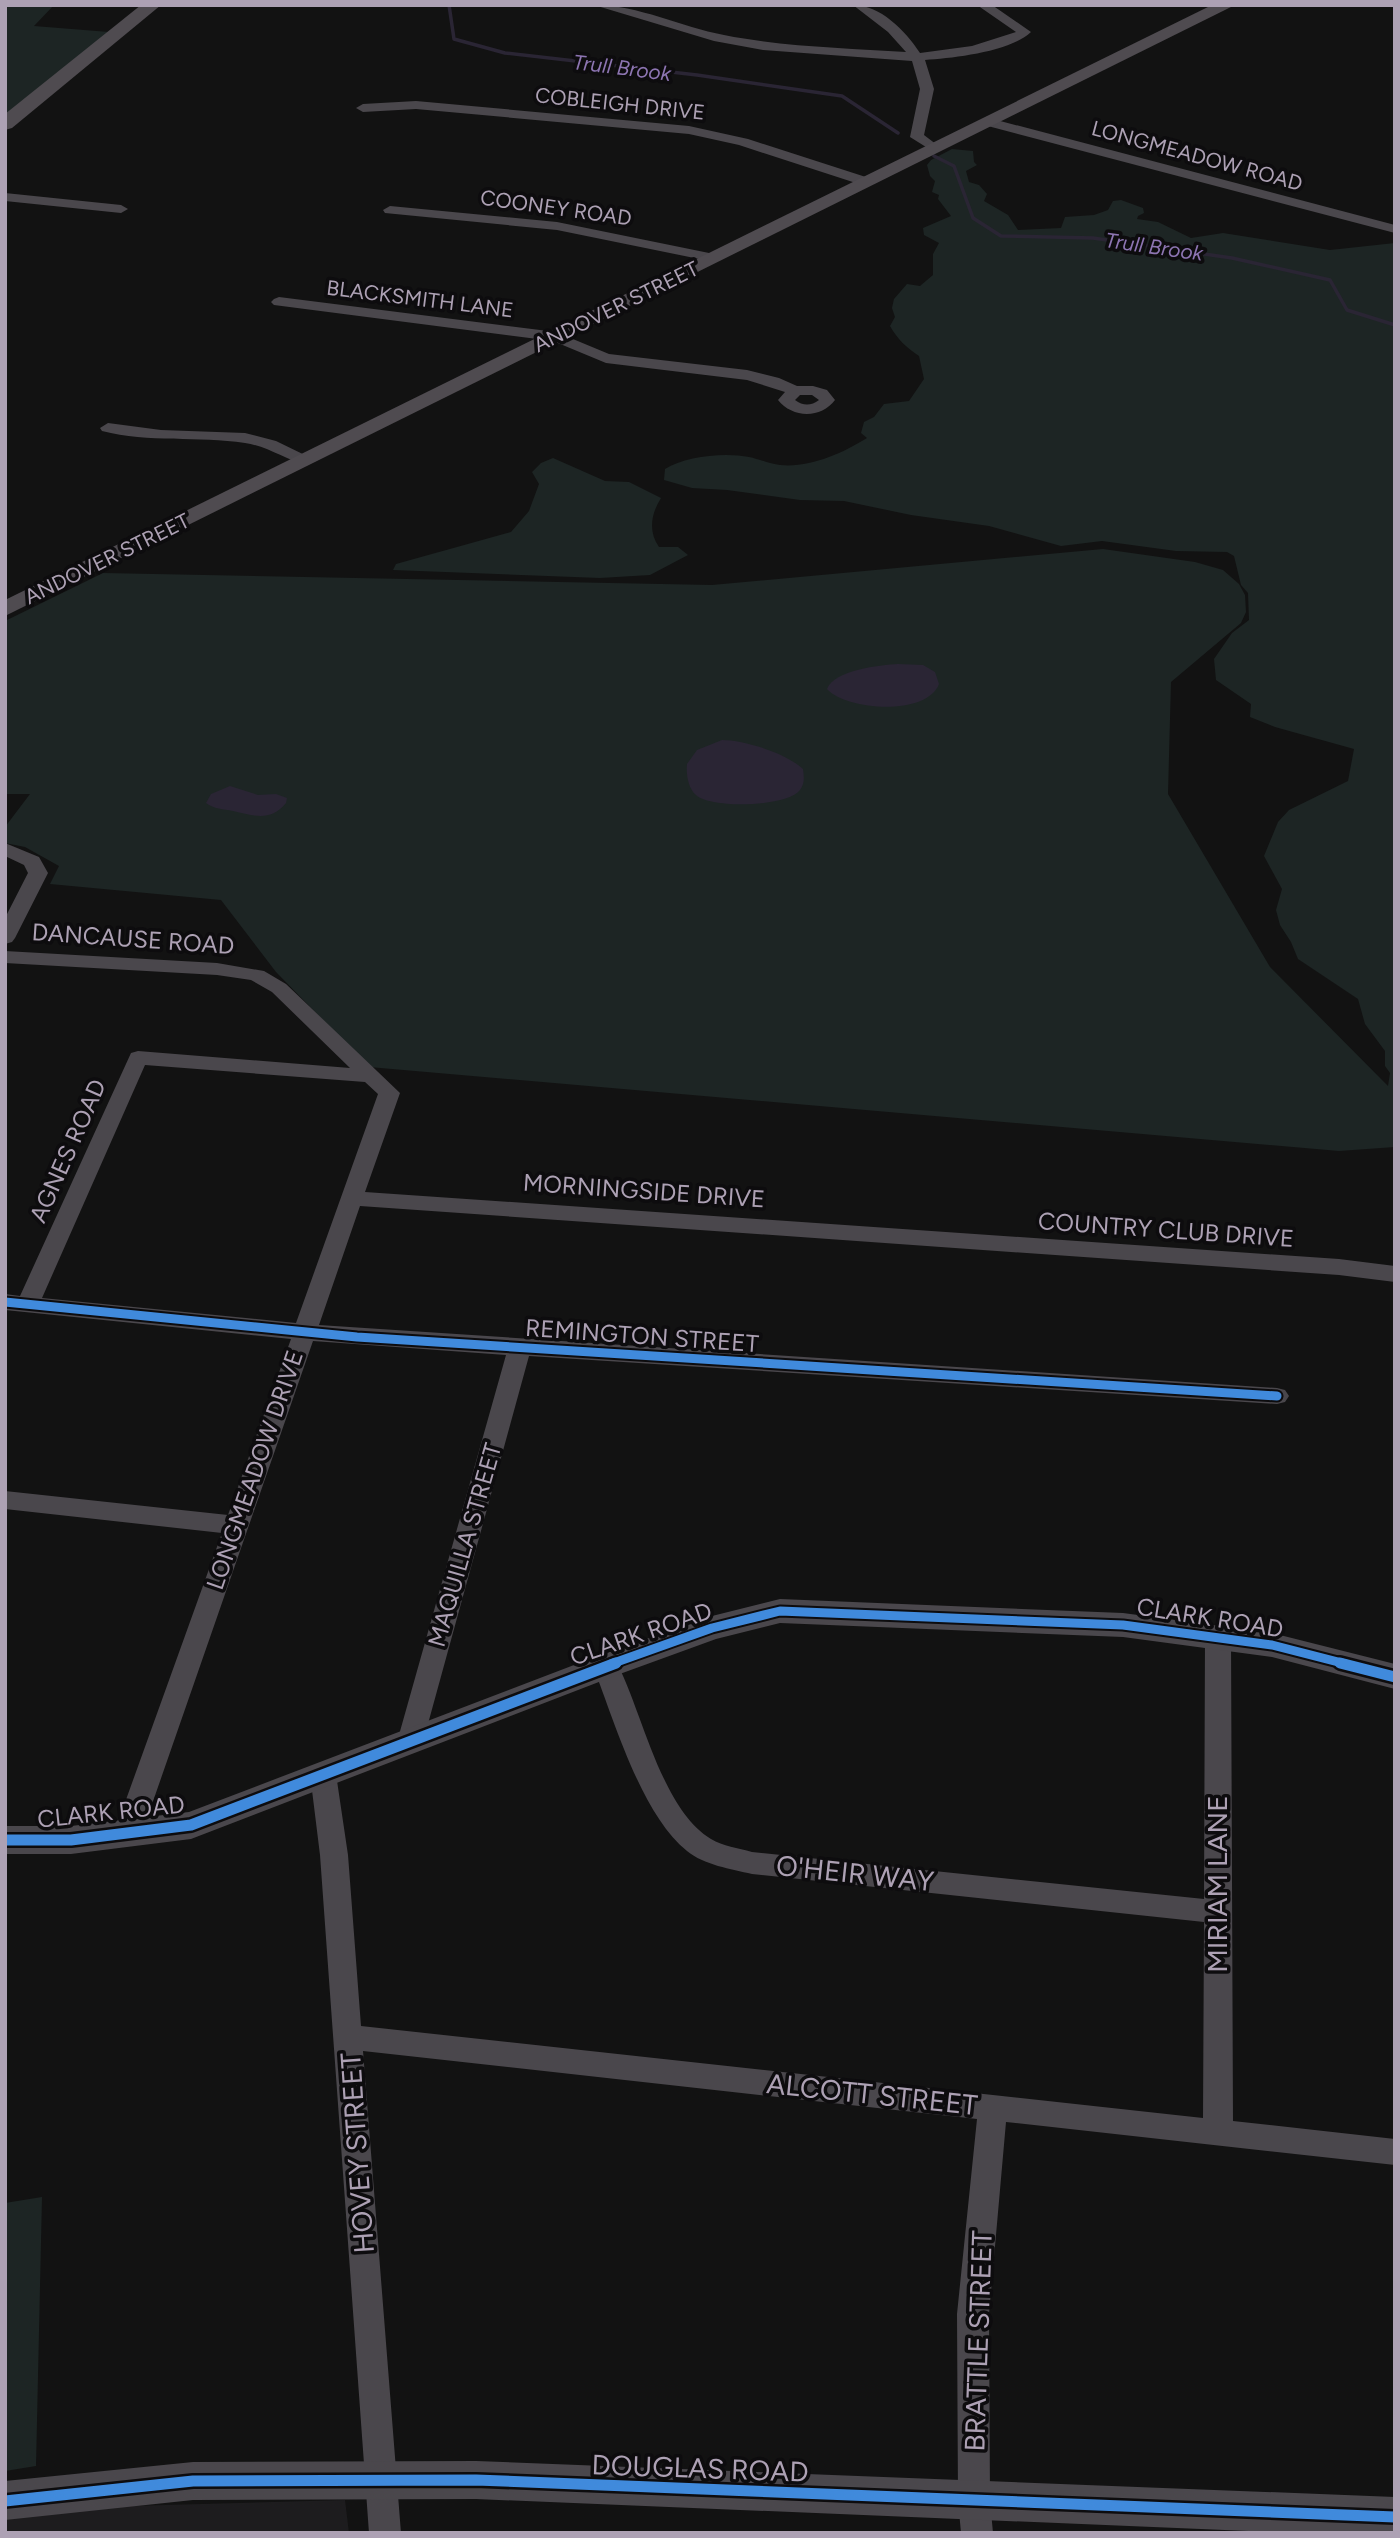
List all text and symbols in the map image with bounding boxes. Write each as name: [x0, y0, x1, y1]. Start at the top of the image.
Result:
water label: Trull Brook: [572, 49, 673, 86]
street label: COBLEIGH DRIVE: [534, 82, 706, 125]
street label: LONGMEADOW ROAD: [1089, 115, 1305, 196]
street label: COONEY ROAD: [479, 185, 633, 230]
water label: Trull Brook: [1104, 227, 1205, 266]
street label: ANDOVER STREET: [529, 256, 703, 357]
street label: BLACKSMITH LANE: [325, 275, 515, 322]
street label: ANDOVER STREET: [20, 508, 194, 609]
street label: DANCAUSE ROAD: [31, 917, 235, 960]
street label: AGNES ROAD: [23, 1075, 112, 1227]
street label: MORNINGSIDE DRIVE: [522, 1168, 766, 1213]
street label: COUNTRY CLUB DRIVE: [1037, 1206, 1295, 1253]
street label: REMINGTON STREET: [524, 1313, 760, 1358]
street label: LONGMEADOW DRIVE: [200, 1346, 309, 1593]
street label: MAQUILLA STREET: [422, 1440, 507, 1650]
street label: CLARK ROAD: [1135, 1592, 1285, 1643]
street label: CLARK ROAD: [566, 1596, 716, 1671]
street label: CLARK ROAD: [36, 1789, 186, 1834]
street label: MIRIAM LANE: [1200, 1795, 1234, 1973]
street label: O'HEIR WAY: [774, 1848, 936, 1898]
street label: HOVEY STREET: [333, 2051, 381, 2254]
street label: ALCOTT STREET: [765, 2066, 980, 2122]
street label: BRATTLE STREET: [957, 2229, 999, 2452]
street label: DOUGLAS ROAD: [591, 2447, 809, 2489]

